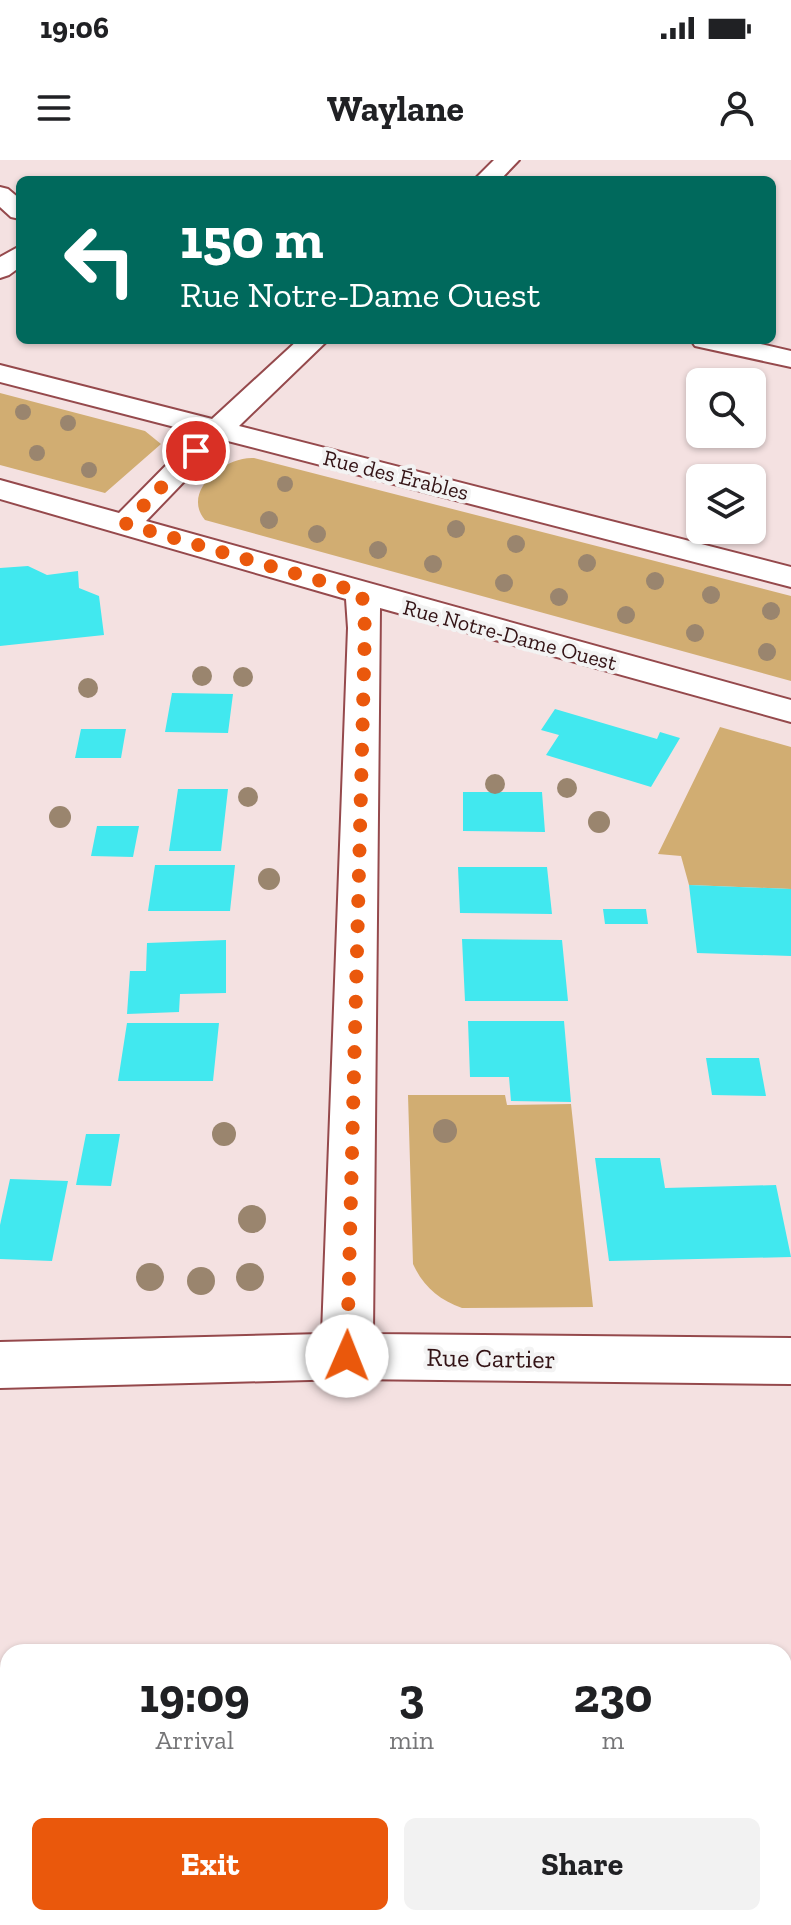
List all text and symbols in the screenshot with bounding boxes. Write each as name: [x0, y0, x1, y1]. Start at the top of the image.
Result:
text: 19:06: [40, 10, 109, 46]
icon: menu: [32, 86, 76, 130]
icon: person: [715, 86, 759, 130]
text: Waylane: [327, 87, 464, 130]
text: 150 m: [180, 205, 324, 272]
icon: left: [48, 208, 152, 312]
text: Rue Notre-Dame Ouest: [180, 273, 540, 316]
map controls: [686, 368, 766, 544]
button: search: [686, 368, 766, 448]
pin: [162, 417, 230, 485]
icon: arrive: [174, 429, 218, 473]
street label: Rue des Érables: [321, 444, 471, 506]
button: layers: [686, 464, 766, 544]
street label: Rue Notre-Dame Ouest: [400, 593, 621, 677]
position arrow: [305, 1314, 389, 1398]
street label: Rue Cartier: [426, 1341, 556, 1375]
text: 19:09: [140, 1667, 250, 1724]
text: 3: [399, 1667, 424, 1724]
text: 230: [573, 1667, 652, 1724]
text: Arrival: [155, 1724, 234, 1756]
text: min: [389, 1724, 434, 1756]
text: m: [602, 1724, 624, 1756]
button: Exit: [32, 1818, 388, 1910]
button: Share: [404, 1818, 760, 1910]

